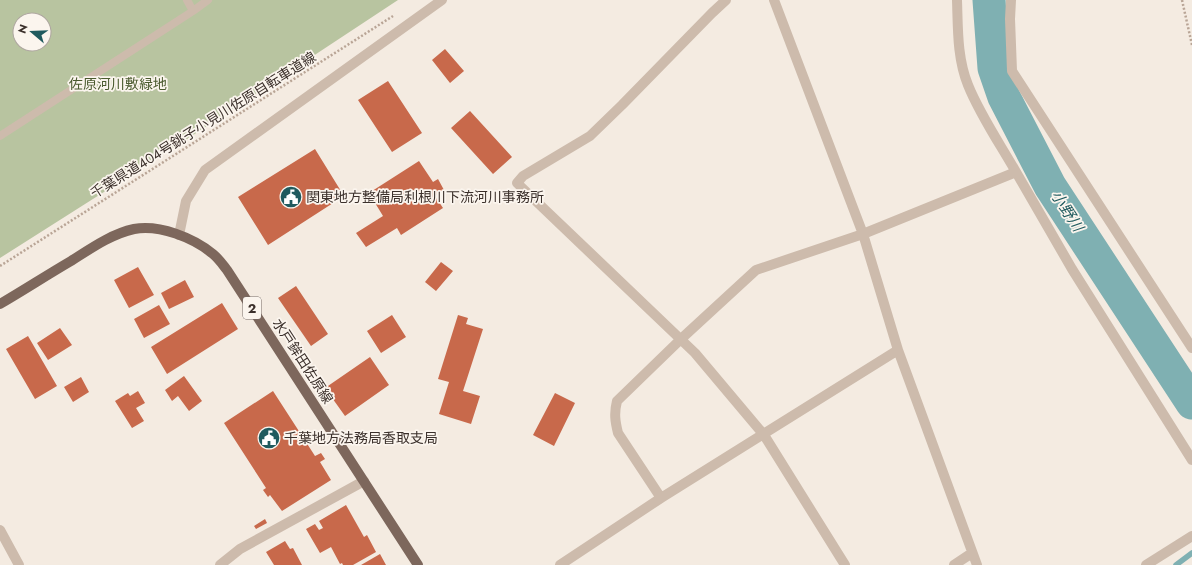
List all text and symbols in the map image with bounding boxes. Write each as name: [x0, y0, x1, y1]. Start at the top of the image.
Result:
north arrow: [12, 12, 52, 52]
text: N: [14, 22, 32, 35]
street label: 千葉県道404号銚子小見川佐原自転車道線: [86, 47, 320, 203]
park label: 佐原河川敷緑地: [69, 74, 167, 94]
public building icon: 関東地方整備局利根川下流河川事務所: [278, 184, 304, 210]
water label: 小野川: [1046, 186, 1090, 238]
place label: 関東地方整備局利根川下流河川事務所: [306, 187, 544, 207]
road number: 2: [243, 297, 261, 319]
street label: 水戸鉾田佐原線: [268, 314, 338, 408]
public building icon: 千葉地方法務局香取支局: [256, 425, 282, 451]
place label: 千葉地方法務局香取支局: [284, 428, 438, 448]

